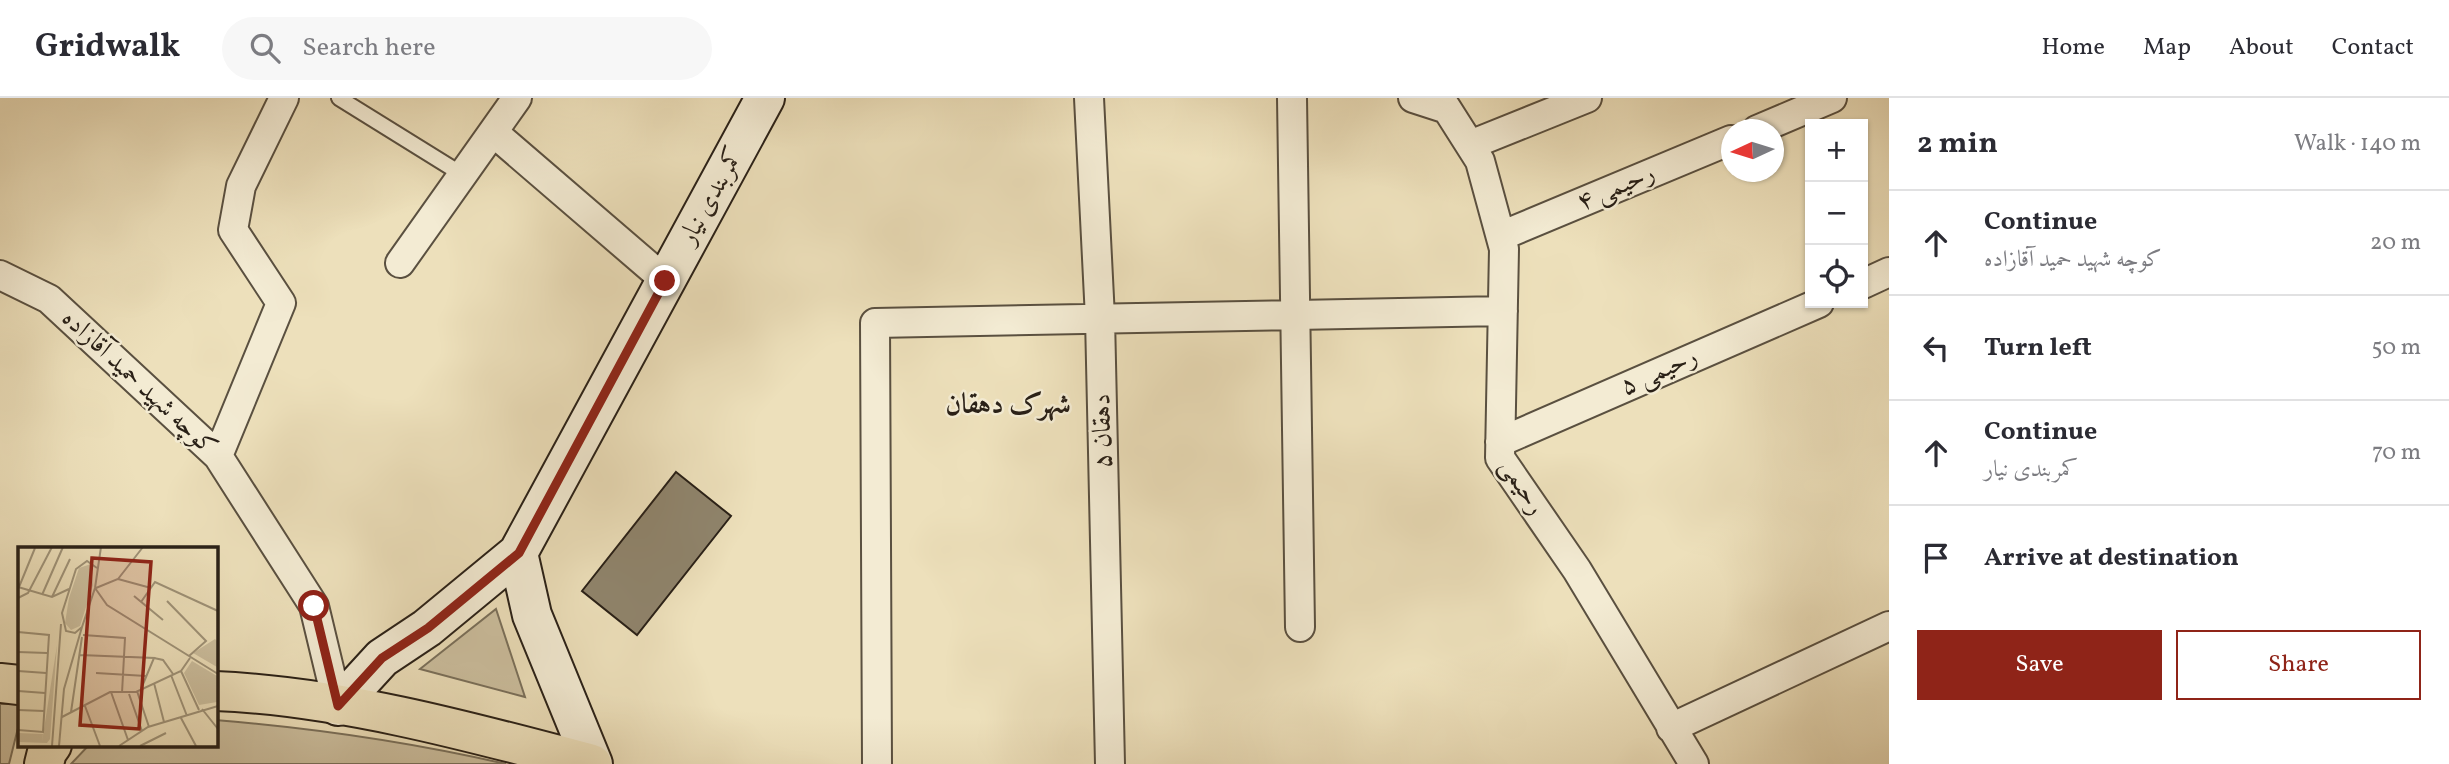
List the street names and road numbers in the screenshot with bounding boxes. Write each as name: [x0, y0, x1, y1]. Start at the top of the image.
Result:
street label: کمربندی نیار: [669, 141, 754, 254]
street label: رحیمی ۴: [1571, 156, 1661, 220]
street label: کوچه شهید حمید آقازاده: [53, 301, 225, 465]
street label: رحیمی ۵: [1614, 339, 1704, 405]
street label: دهقان ۵: [1084, 393, 1122, 469]
street label: رحیمی: [1491, 452, 1553, 522]

